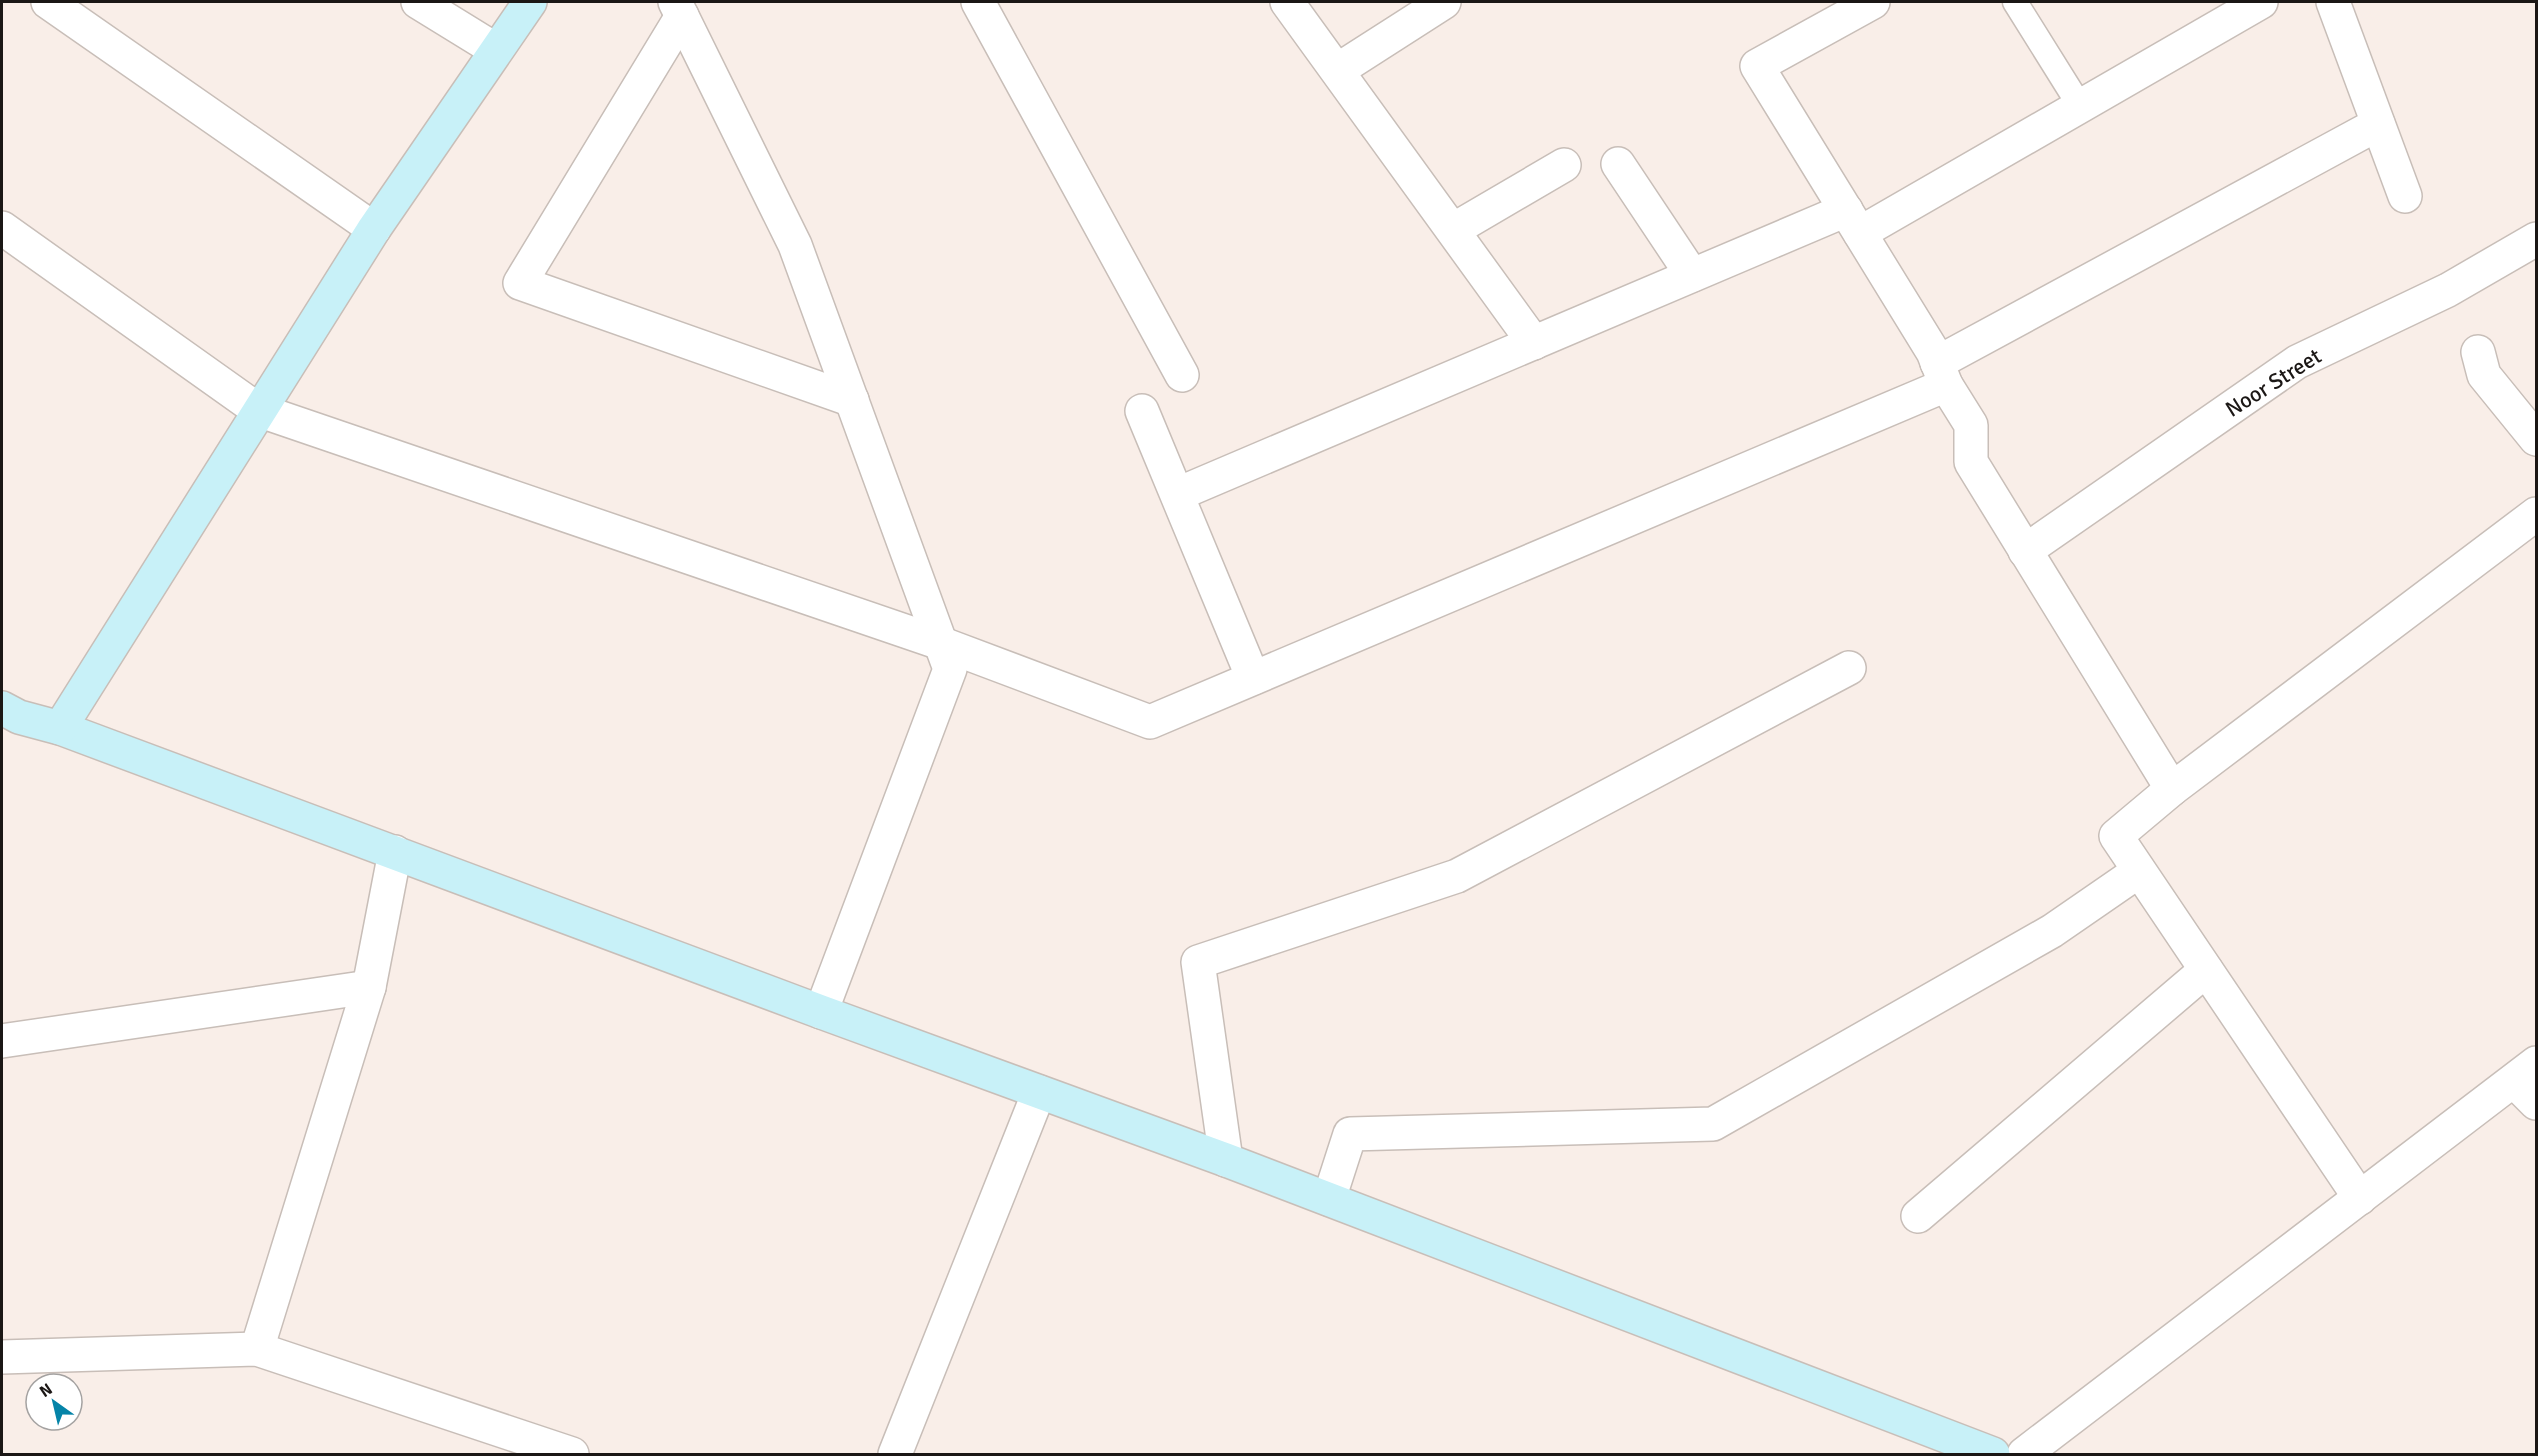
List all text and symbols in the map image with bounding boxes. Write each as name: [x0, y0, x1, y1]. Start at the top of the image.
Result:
street label: Noor Street: [2220, 342, 2326, 423]
north arrow: [24, 1372, 84, 1432]
text: N: [36, 1379, 56, 1402]

